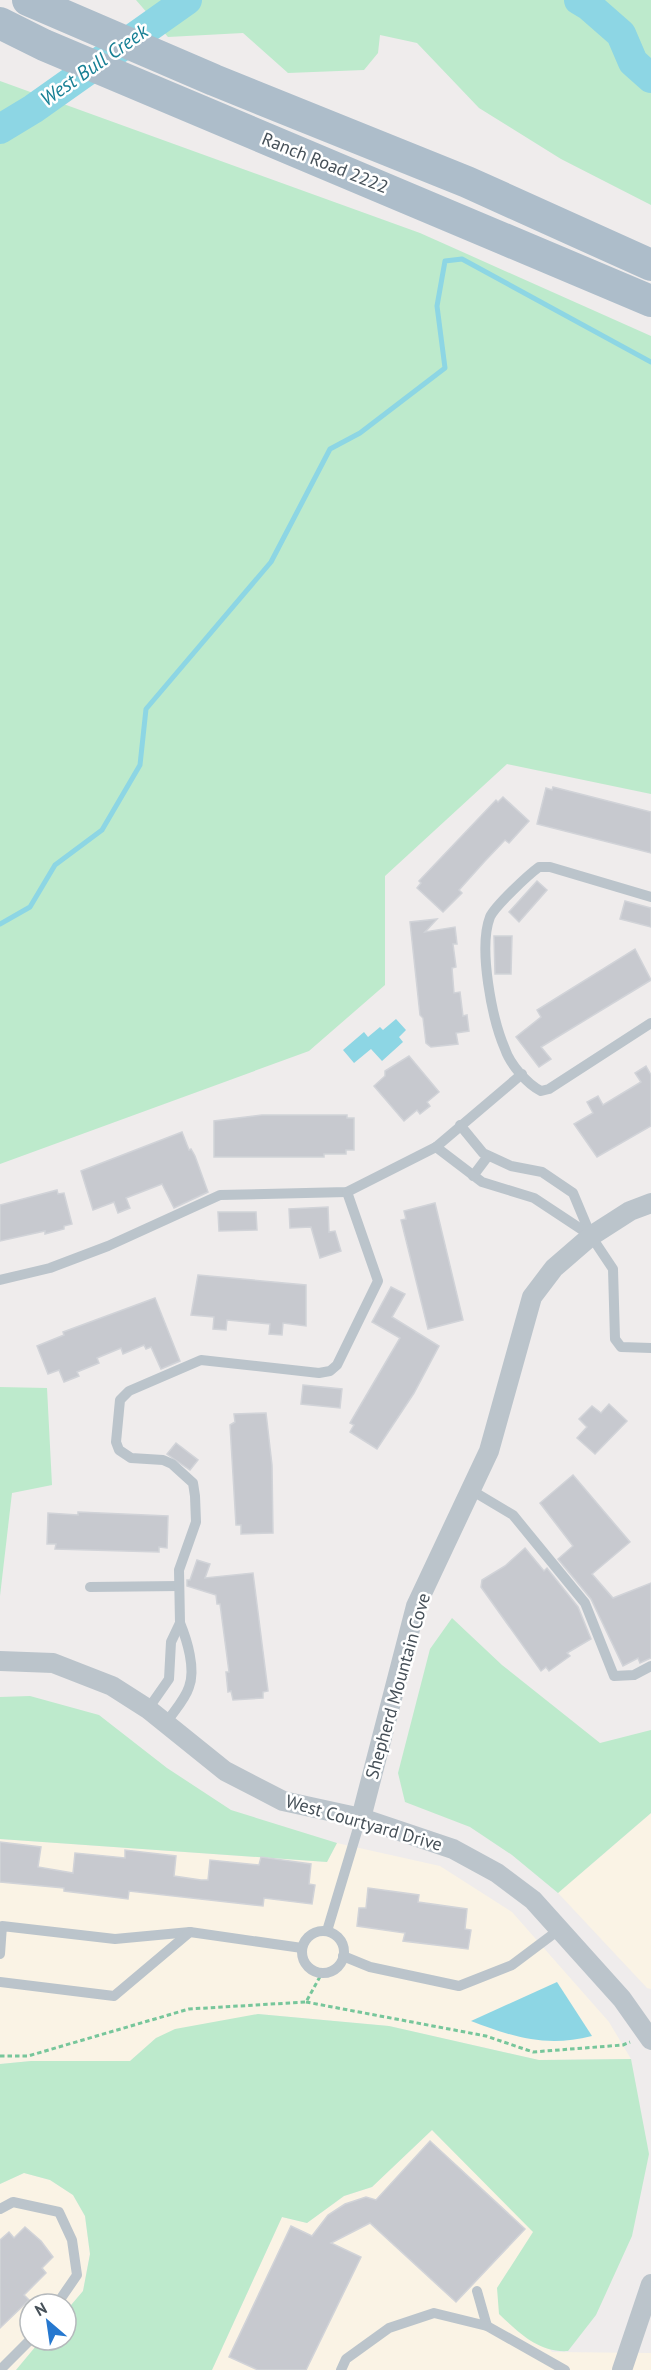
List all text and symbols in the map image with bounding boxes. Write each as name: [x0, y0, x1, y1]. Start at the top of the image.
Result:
water label: West Bull Creek: [35, 18, 154, 112]
street label: Ranch Road 2222: [259, 127, 392, 198]
street label: Shepherd Mountain Cove: [360, 1590, 435, 1782]
street label: West Courtyard Drive: [283, 1789, 445, 1856]
north arrow: [18, 2292, 78, 2352]
text: N: [31, 2298, 50, 2320]

